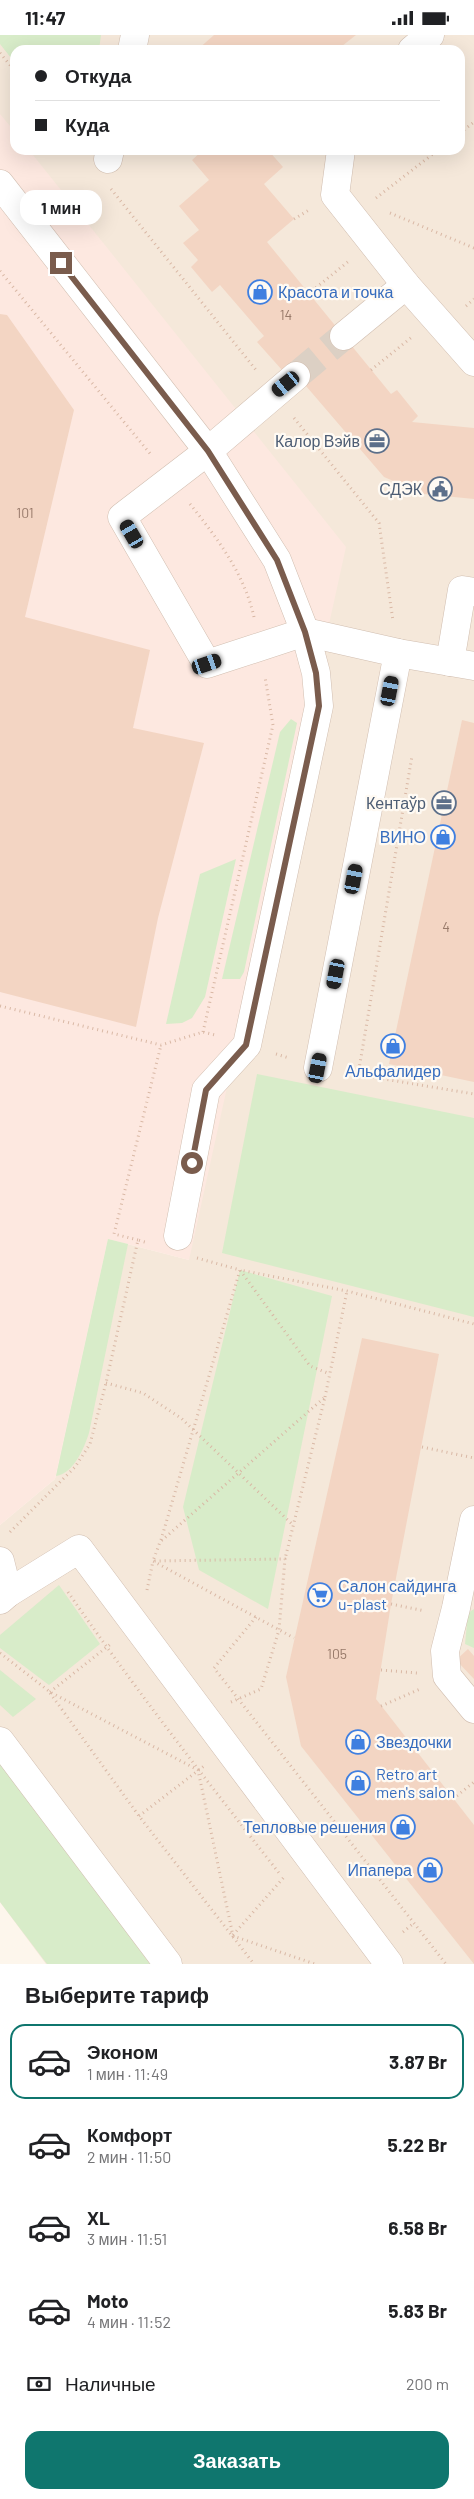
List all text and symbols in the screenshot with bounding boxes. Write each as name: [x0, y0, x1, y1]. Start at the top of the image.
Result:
text: 11:47: [25, 6, 65, 29]
text: Откуда: [65, 64, 131, 87]
text: Куда: [65, 113, 109, 136]
callout: 1 мин: [20, 191, 102, 225]
text: 1 мин: [41, 198, 81, 217]
route end: [50, 252, 72, 274]
shop icon: Красота и точка: [247, 279, 273, 305]
place label: Красота и точка: [278, 282, 394, 301]
house number: 14: [280, 306, 292, 323]
car: [269, 369, 302, 399]
office icon: Калор Вэйв: [364, 428, 390, 454]
place label: Калор Вэйв: [275, 431, 360, 450]
public building icon: СДЭК: [427, 476, 453, 502]
place label: СДЭК: [379, 479, 423, 498]
house number: 101: [16, 504, 34, 521]
car: [118, 517, 145, 551]
car: [190, 652, 223, 676]
car: [379, 675, 400, 707]
office icon: Кентаўр: [431, 790, 457, 816]
place label: Кентаўр: [366, 793, 426, 812]
shop icon: ВИНО: [430, 824, 456, 850]
place label: ВИНО: [380, 827, 426, 846]
car: [343, 863, 364, 895]
house number: 4: [442, 918, 450, 935]
car: [325, 958, 346, 990]
shop icon: Альфалидер: [380, 1033, 406, 1059]
car: [307, 1052, 328, 1084]
place label: Альфалидер: [345, 1061, 441, 1080]
route start: [181, 1152, 203, 1174]
place label: Салон сайдинга u-plast: [338, 1576, 457, 1613]
supermarket icon: Салон сайдинга u-plast: [307, 1582, 333, 1608]
house number: 105: [327, 1645, 347, 1662]
shop icon: Звездочки: [345, 1729, 371, 1755]
place label: Звездочки: [376, 1732, 452, 1751]
place label: Retro art men's salon: [376, 1764, 455, 1801]
shop icon: Retro art men's salon: [345, 1770, 371, 1796]
shop icon: Тепловые решения: [390, 1814, 416, 1840]
place label: Тепловые решения: [243, 1817, 386, 1836]
shop icon: Ипапера: [417, 1857, 443, 1883]
place label: Ипапера: [348, 1860, 412, 1879]
text: Выберите тариф: [25, 1981, 209, 2007]
icon: car: [27, 2039, 72, 2084]
text: Эконом: [87, 2040, 158, 2063]
text: 3.87 Br: [389, 2050, 447, 2073]
text: 1 мин · 11:49: [87, 2064, 168, 2083]
icon: car: [27, 2122, 72, 2167]
text: Комфорт: [87, 2123, 172, 2146]
text: 5.22 Br: [387, 2133, 447, 2156]
text: 2 мин · 11:50: [87, 2147, 171, 2166]
icon: car: [27, 2205, 72, 2250]
text: XL: [87, 2206, 110, 2229]
text: 6.58 Br: [388, 2216, 447, 2239]
text: 3 мин · 11:51: [87, 2229, 167, 2248]
icon: car: [27, 2288, 72, 2333]
text: Moto: [87, 2289, 129, 2312]
text: 5.83 Br: [388, 2299, 447, 2322]
text: 4 мин · 11:52: [87, 2312, 171, 2331]
icon: cash: [25, 2370, 53, 2398]
text: Наличные: [65, 2372, 156, 2395]
text: 200 m: [406, 2374, 449, 2393]
button: Заказать: [25, 2431, 449, 2489]

